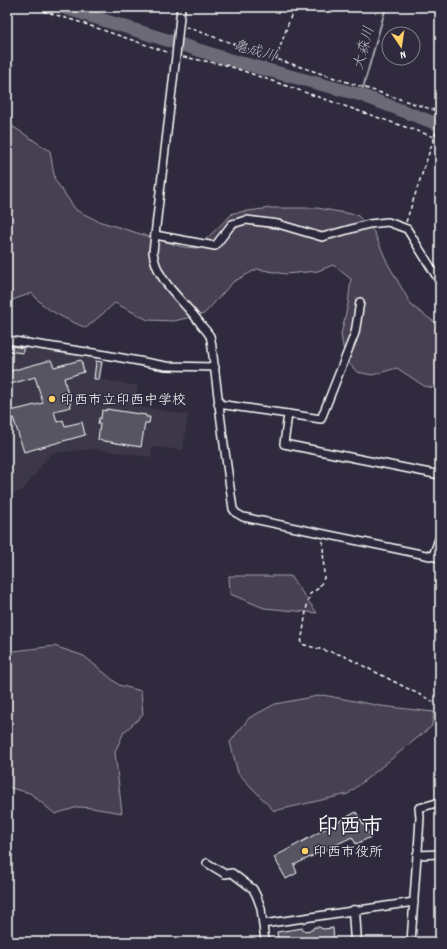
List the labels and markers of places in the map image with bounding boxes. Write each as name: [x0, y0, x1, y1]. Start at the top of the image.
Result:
place label: 印西市立印西中学校: [60, 391, 186, 411]
marker: 印西市立印西中学校: [47, 394, 57, 404]
place label: 印西市役所: [313, 843, 383, 863]
marker: 印西市役所: [300, 846, 310, 856]

